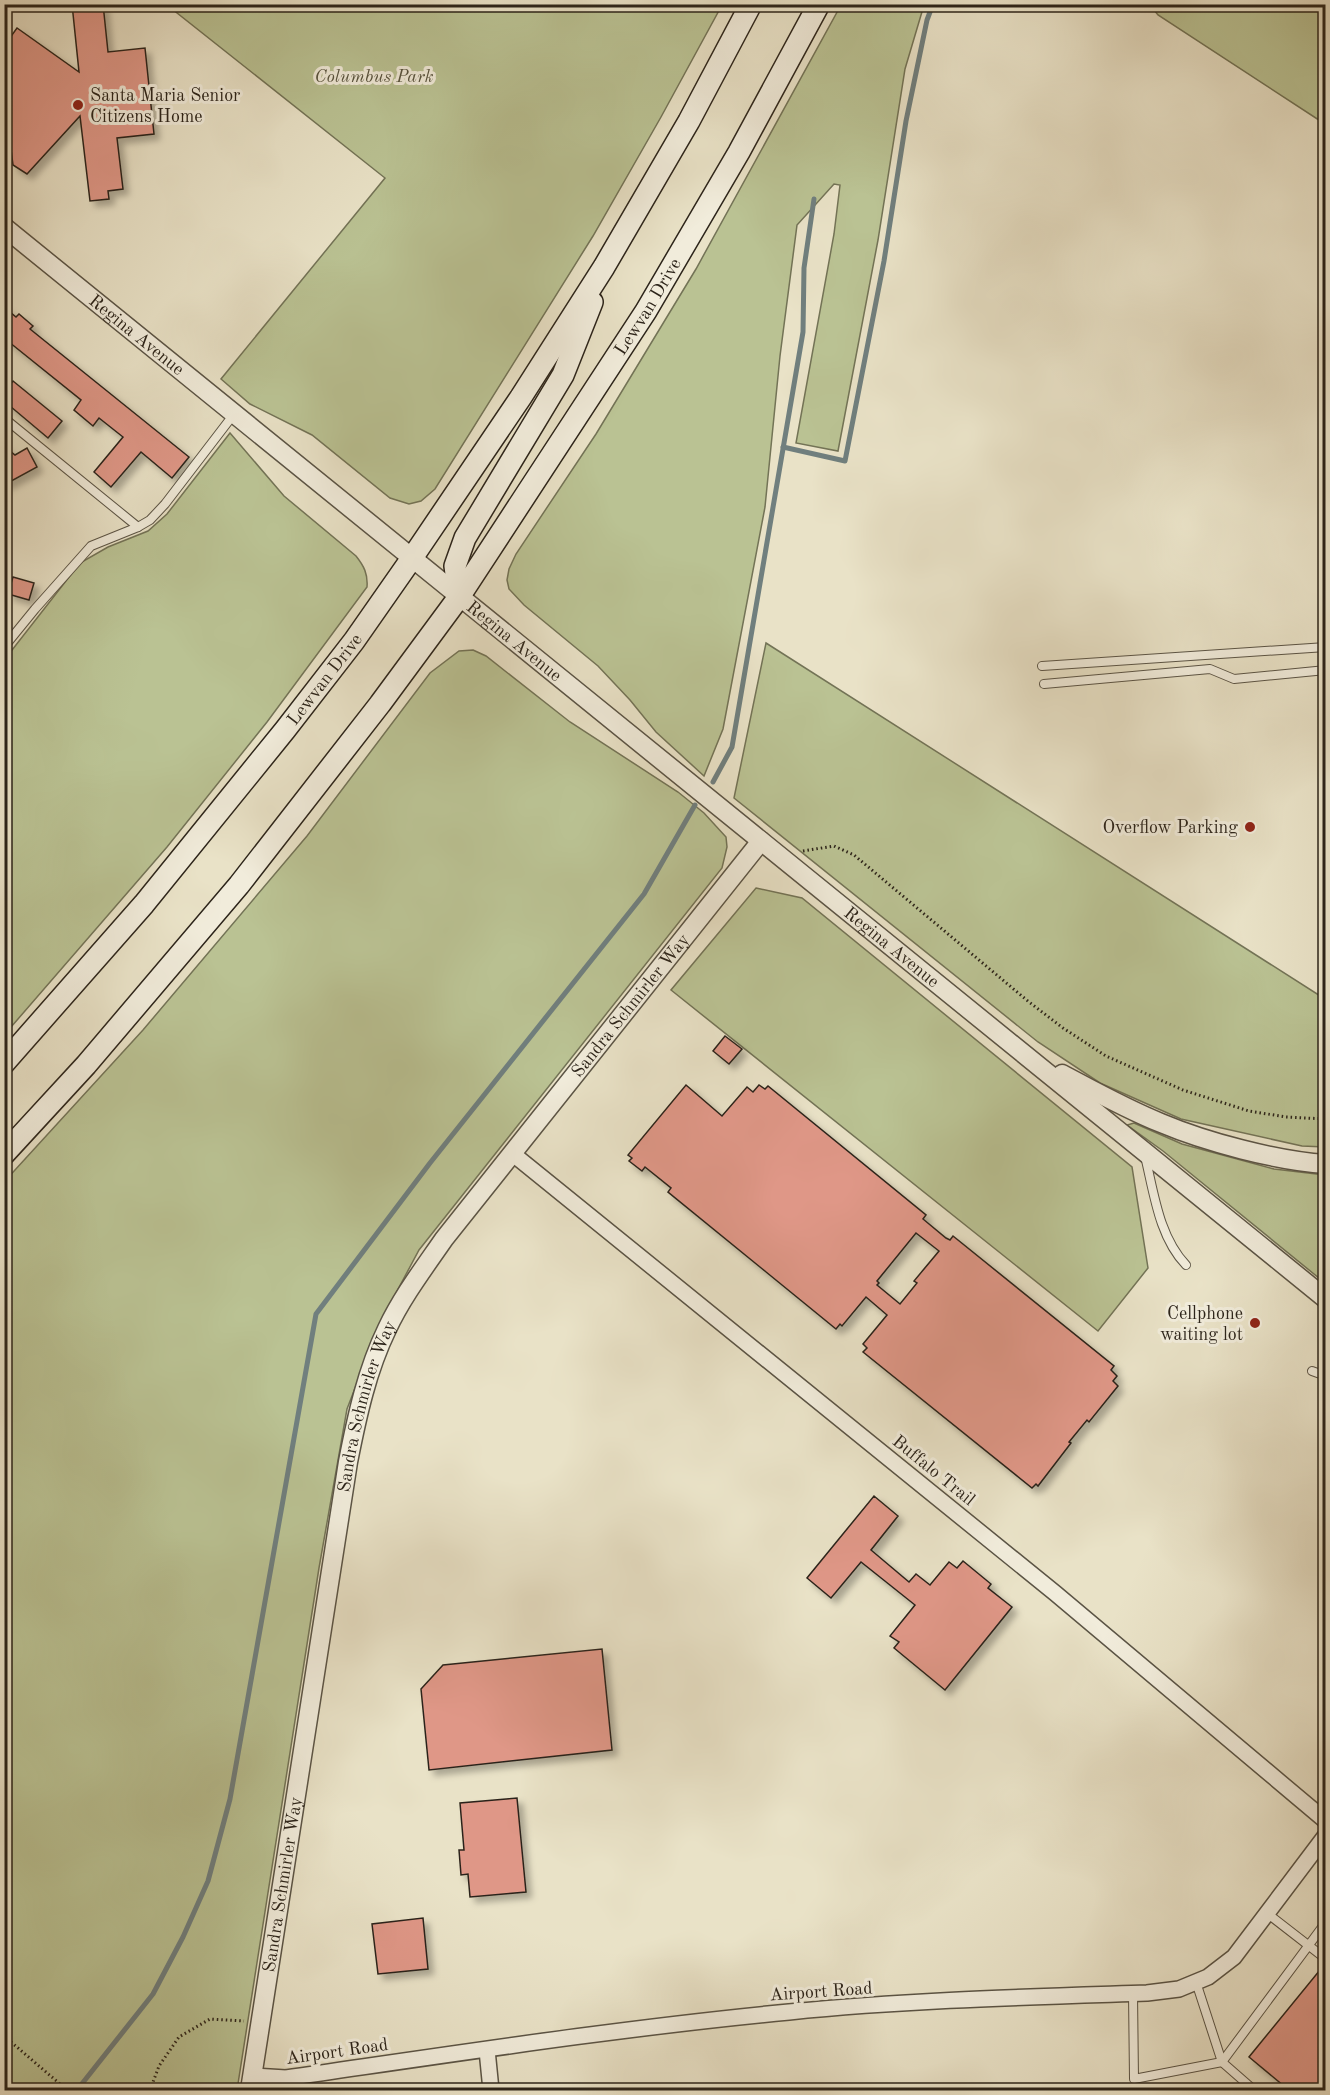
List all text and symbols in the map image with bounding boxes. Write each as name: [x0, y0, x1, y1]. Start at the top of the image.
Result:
park label: Columbus Park: [314, 68, 434, 86]
place label: Santa Maria Senior Citizens Home: [90, 87, 241, 126]
marker: Santa Maria Senior Citizens Home: [71, 98, 85, 112]
street label: Lewvan Drive: [612, 255, 685, 359]
street label: Regina Avenue: [85, 292, 187, 379]
street label: Regina Avenue: [463, 598, 565, 685]
street label: Lewvan Drive: [284, 631, 366, 729]
place label: Overflow Parking: [1102, 819, 1238, 837]
marker: Overflow Parking: [1243, 820, 1257, 834]
street label: Regina Avenue: [840, 904, 942, 991]
street label: Sandra Schmirler Way: [569, 931, 694, 1081]
place label: Cellphone waiting lot: [1160, 1305, 1243, 1344]
marker: Cellphone waiting lot: [1248, 1316, 1262, 1330]
street label: Sandra Schmirler Way: [335, 1318, 400, 1494]
street label: Buffalo Trail: [889, 1432, 978, 1509]
street label: Sandra Schmirler Way: [260, 1795, 306, 1974]
street label: Airport Road: [769, 1979, 873, 2005]
street label: Airport Road: [285, 2036, 389, 2068]

